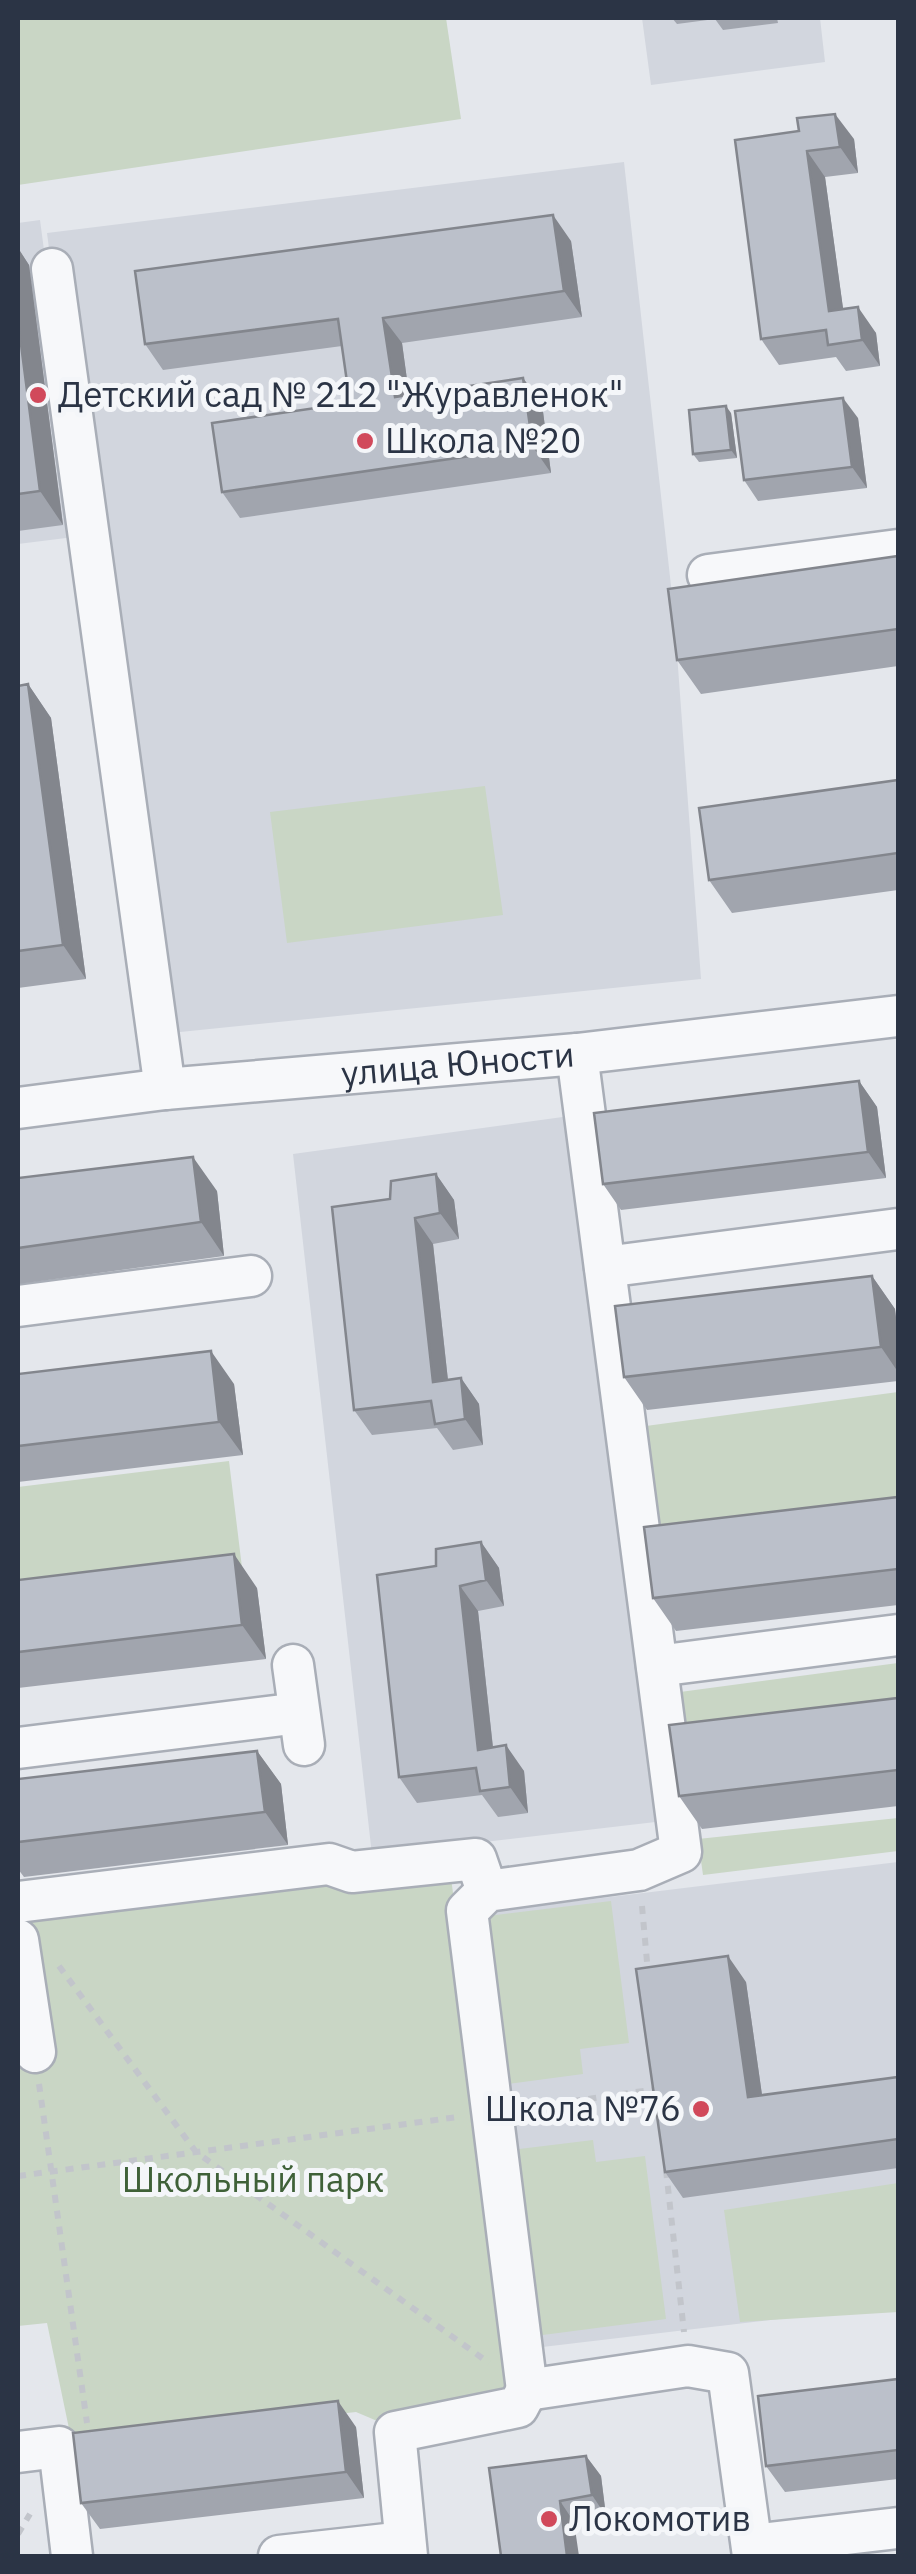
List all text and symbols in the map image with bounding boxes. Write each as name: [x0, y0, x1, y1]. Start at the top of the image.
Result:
place label: Детский сад № 212 "Журавленок": [58, 371, 623, 417]
marker: Детский сад № 212 "Журавленок": [27, 384, 49, 406]
place label: Школа №20: [385, 417, 581, 463]
marker: Школа №20: [354, 430, 376, 452]
street label: улица Юности: [339, 1030, 576, 1096]
place label: Школа №76: [485, 2085, 681, 2131]
marker: Школа №76: [690, 2098, 712, 2120]
park label: Школьный парк: [122, 2156, 384, 2202]
place label: Локомотив: [569, 2495, 751, 2541]
marker: Локомотив: [538, 2508, 560, 2530]

